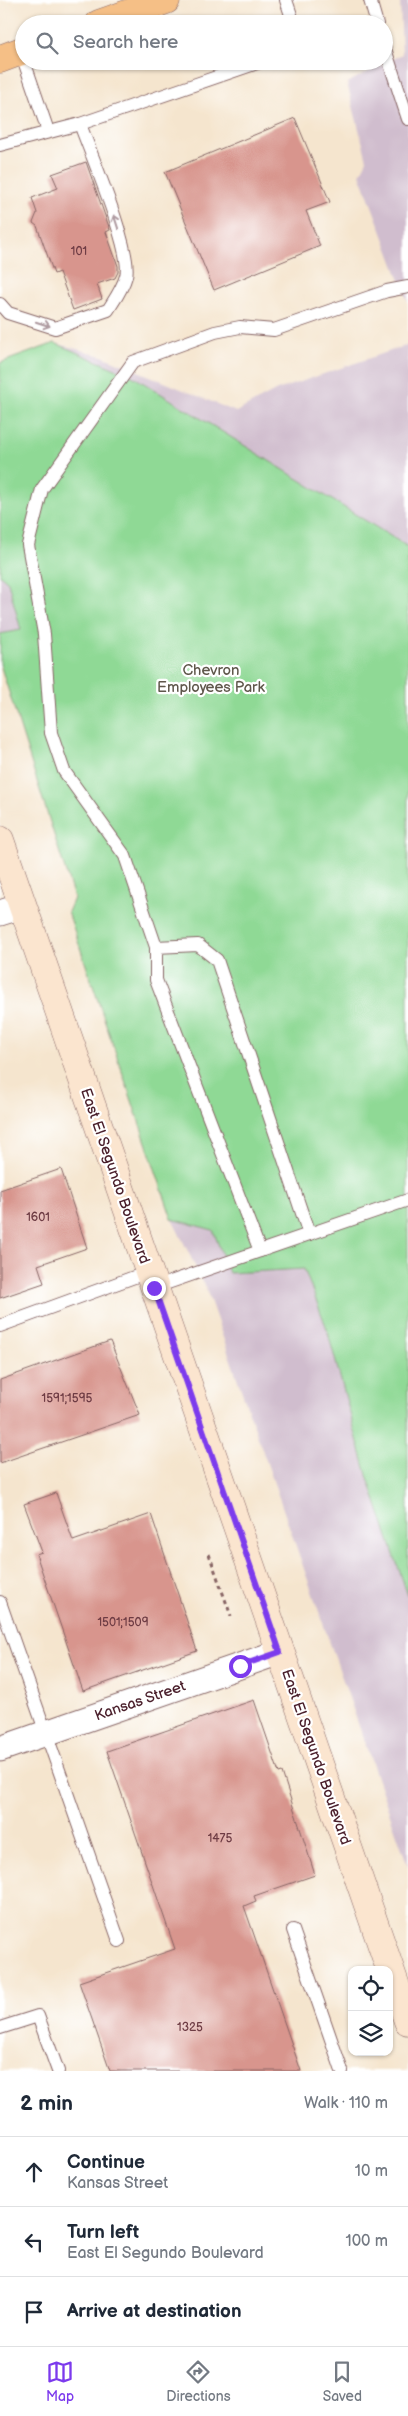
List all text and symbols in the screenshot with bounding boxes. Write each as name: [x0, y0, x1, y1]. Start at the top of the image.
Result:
search box: [15, 15, 393, 70]
icon: search: [33, 29, 61, 57]
text: Search here: [73, 31, 178, 54]
one-way arrow: [111, 215, 120, 230]
house number: 101: [71, 244, 87, 259]
one-way arrow: [35, 320, 51, 329]
park label: Chevron Employees Park: [157, 661, 266, 697]
street label: East El Segundo Boulevard: [76, 1086, 154, 1266]
house number: 1601: [26, 1210, 50, 1225]
route end: [143, 1277, 166, 1300]
house number: 1591;1595: [42, 1391, 93, 1406]
house number: 1501;1509: [97, 1615, 149, 1630]
route start: [229, 1655, 252, 1678]
street label: East El Segundo Boulevard: [277, 1667, 355, 1847]
street label: Kansas Street: [92, 1676, 188, 1725]
house number: 1475: [208, 1831, 232, 1846]
map controls: [348, 1966, 393, 2056]
button: locate: [348, 1966, 393, 2011]
button: layers: [348, 2011, 393, 2056]
house number: 1325: [177, 2020, 203, 2035]
text: 2 min: [20, 2091, 73, 2116]
text: Walk · 110 m: [304, 2094, 388, 2113]
text: Continue: [67, 2151, 145, 2174]
icon: ahead: [20, 2158, 48, 2186]
text: 10 m: [355, 2162, 388, 2181]
text: Kansas Street: [67, 2174, 168, 2193]
text: Turn left: [67, 2221, 139, 2244]
icon: left: [20, 2228, 48, 2256]
text: 100 m: [345, 2232, 388, 2251]
text: East El Segundo Boulevard: [67, 2244, 264, 2263]
icon: arrive: [20, 2298, 48, 2326]
text: Arrive at destination: [67, 2300, 242, 2323]
tab: Map: [46, 2358, 74, 2405]
tab: Directions: [166, 2358, 231, 2405]
tab: Saved: [323, 2358, 362, 2405]

